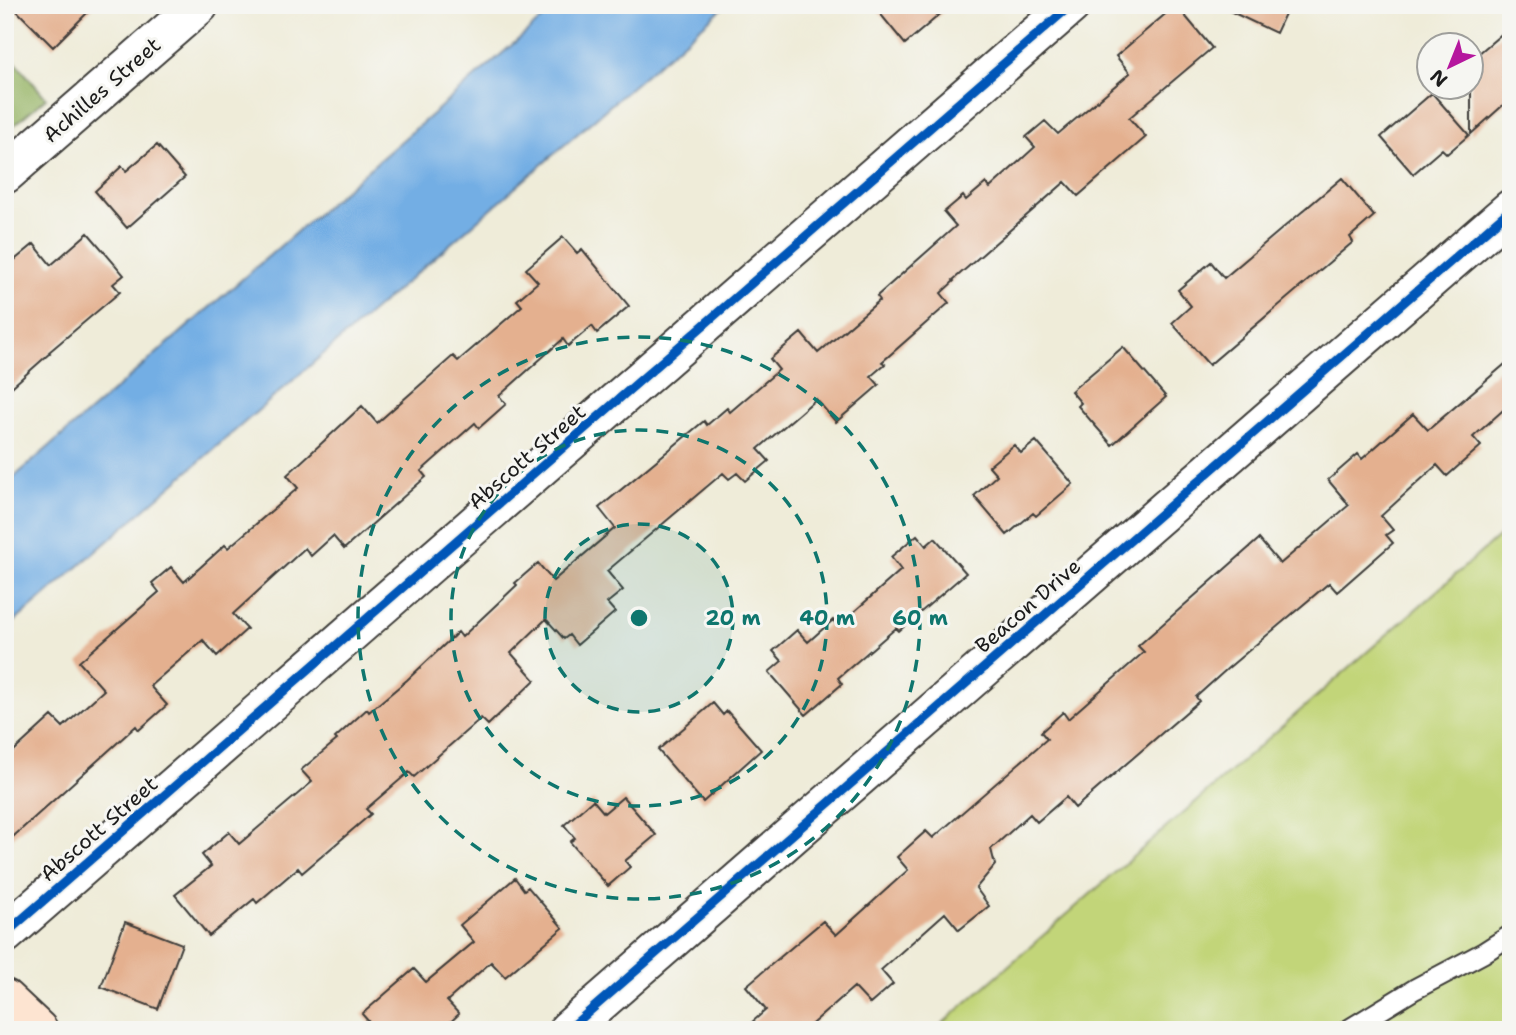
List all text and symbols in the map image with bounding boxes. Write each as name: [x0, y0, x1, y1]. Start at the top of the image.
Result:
street label: Achilles Street: [37, 31, 167, 149]
north arrow: [1414, 32, 1484, 102]
text: N: [1425, 64, 1453, 92]
street label: Abscott Street: [462, 398, 592, 516]
street label: Beacon Drive: [969, 552, 1087, 660]
text: 20 m: [705, 604, 761, 632]
text: 40 m: [799, 604, 855, 632]
text: 60 m: [892, 604, 948, 632]
centre of rings: [627, 606, 651, 630]
street label: Abscott Street: [34, 770, 164, 888]

